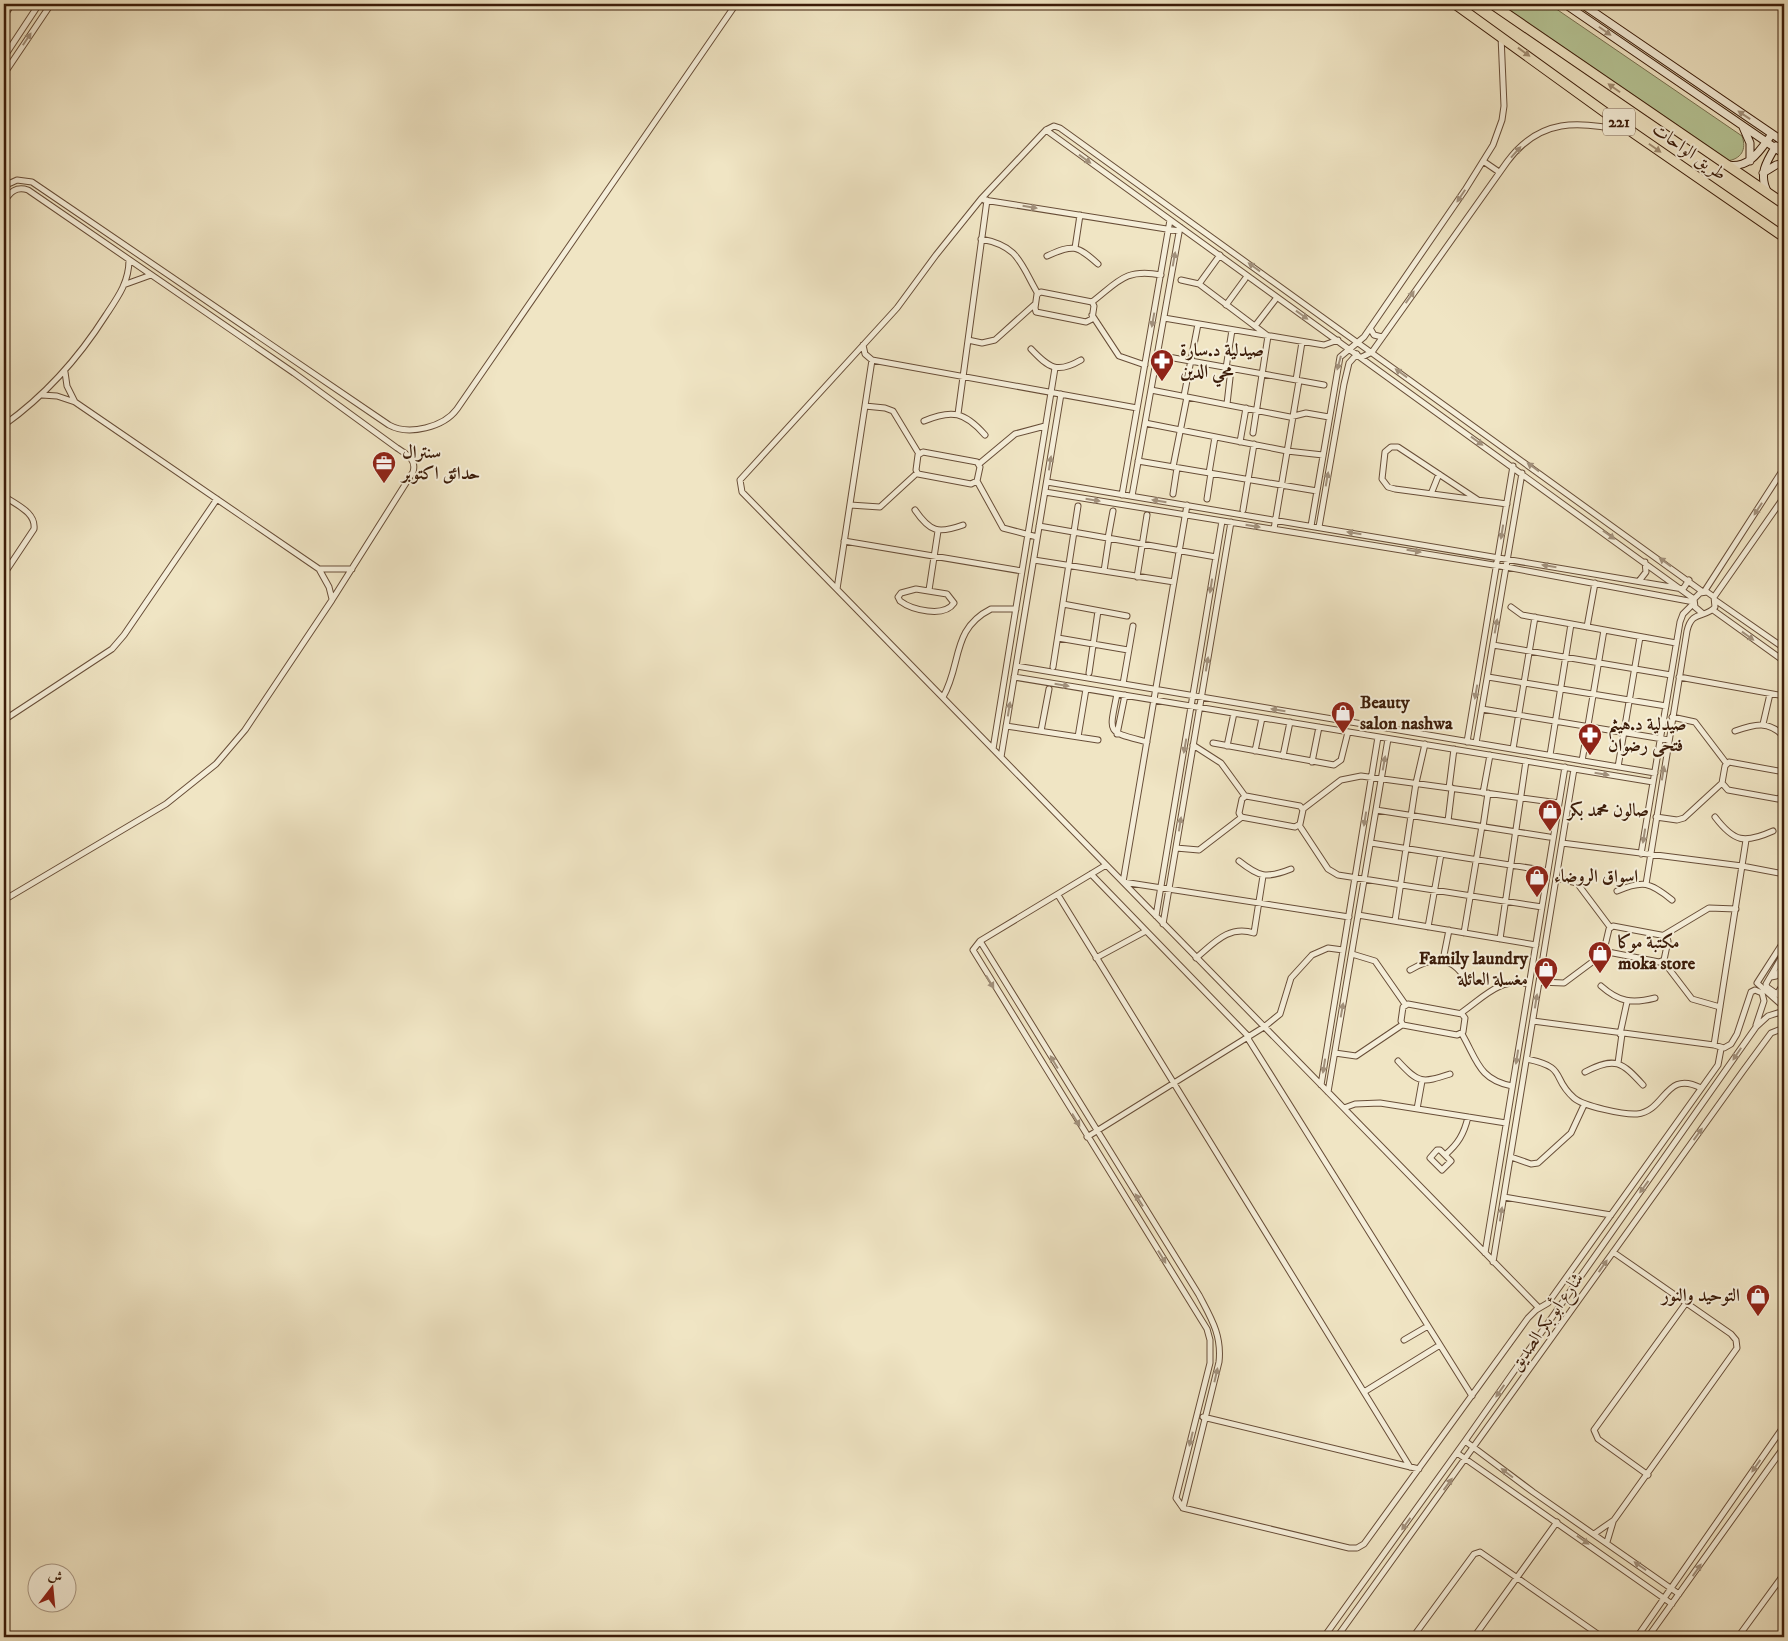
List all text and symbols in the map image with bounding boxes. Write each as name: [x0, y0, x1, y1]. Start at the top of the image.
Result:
one-way arrow: [1598, 26, 1612, 36]
one-way arrow: [22, 32, 32, 46]
one-way arrow: [1517, 47, 1531, 57]
one-way arrow: [1607, 83, 1621, 93]
road number: 221: [1603, 108, 1635, 136]
one-way arrow: [1737, 110, 1751, 119]
street label: طريق الواحات: [1648, 118, 1730, 186]
one-way arrow: [1648, 143, 1662, 153]
one-way arrow: [1510, 146, 1522, 158]
one-way arrow: [1078, 154, 1092, 164]
one-way arrow: [1456, 189, 1466, 202]
one-way arrow: [1022, 203, 1038, 211]
one-way arrow: [1171, 250, 1179, 266]
one-way arrow: [1248, 263, 1261, 273]
one-way arrow: [1405, 291, 1415, 304]
one-way arrow: [1296, 310, 1309, 320]
one-way arrow: [1148, 312, 1156, 328]
place label: صيدلية د.سارة محي الدين: [1180, 340, 1264, 388]
pharmacy icon: صيدلية د.سارة محي الدين: [1149, 348, 1175, 382]
one-way arrow: [1334, 356, 1342, 371]
one-way arrow: [1395, 367, 1408, 378]
one-way arrow: [1470, 435, 1483, 446]
place label: سنترال حدائق اكتوبر: [400, 442, 480, 485]
office icon: سنترال حدائق اكتوبر: [371, 450, 397, 484]
one-way arrow: [1046, 454, 1054, 470]
one-way arrow: [1526, 463, 1539, 473]
one-way arrow: [1324, 471, 1332, 487]
one-way arrow: [1085, 496, 1101, 504]
one-way arrow: [1151, 496, 1167, 504]
one-way arrow: [1753, 502, 1762, 516]
one-way arrow: [1246, 522, 1262, 530]
one-way arrow: [1498, 524, 1506, 540]
one-way arrow: [1346, 529, 1362, 537]
one-way arrow: [1602, 530, 1615, 541]
one-way arrow: [1406, 548, 1422, 556]
one-way arrow: [1658, 557, 1671, 567]
one-way arrow: [1540, 561, 1556, 569]
one-way arrow: [1207, 578, 1215, 594]
one-way arrow: [1493, 618, 1501, 634]
one-way arrow: [1742, 631, 1755, 641]
one-way arrow: [1203, 655, 1211, 671]
one-way arrow: [1055, 681, 1071, 689]
one-way arrow: [1471, 684, 1479, 700]
place label: Beauty salon nashwa: [1360, 692, 1453, 735]
shop icon: Beauty salon nashwa: [1330, 700, 1356, 734]
one-way arrow: [1005, 701, 1013, 717]
one-way arrow: [1270, 706, 1286, 714]
place label: صيدلية د.هيثم فتحى رضوان: [1608, 714, 1687, 757]
pharmacy icon: صيدلية د.هيثم فتحى رضوان: [1577, 722, 1603, 756]
one-way arrow: [1180, 739, 1188, 755]
one-way arrow: [1381, 755, 1389, 771]
one-way arrow: [1660, 764, 1668, 780]
one-way arrow: [1595, 770, 1611, 778]
shop icon: صالون محمد بكر: [1537, 798, 1563, 832]
place label: صالون محمد بكر: [1566, 800, 1649, 822]
one-way arrow: [1360, 812, 1368, 828]
one-way arrow: [1177, 815, 1185, 831]
one-way arrow: [1640, 829, 1648, 845]
shop icon: اسواق الروضاء: [1524, 864, 1550, 898]
place label: اسواق الروضاء: [1554, 866, 1638, 888]
place label: مكتبة موكا moka store: [1618, 932, 1696, 975]
shop icon: مكتبة موكا moka store: [1587, 940, 1613, 974]
place label: Family laundry مغسلة العائلة: [1419, 948, 1528, 991]
shop icon: Family laundry مغسلة العائلة: [1533, 956, 1559, 990]
one-way arrow: [986, 975, 995, 988]
one-way arrow: [1533, 993, 1541, 1009]
one-way arrow: [1339, 1001, 1347, 1017]
one-way arrow: [1732, 1047, 1742, 1061]
one-way arrow: [1513, 1050, 1521, 1066]
one-way arrow: [1049, 1056, 1058, 1069]
one-way arrow: [1320, 1059, 1328, 1075]
one-way arrow: [1071, 1113, 1081, 1126]
one-way arrow: [1692, 1128, 1703, 1141]
one-way arrow: [1639, 1180, 1649, 1194]
one-way arrow: [1135, 1194, 1144, 1207]
one-way arrow: [1498, 1205, 1506, 1221]
one-way arrow: [1158, 1251, 1167, 1264]
one-way arrow: [1598, 1259, 1608, 1273]
street label: شارع أبو بكر الصديق: [1503, 1267, 1591, 1377]
shop icon: التوحيد والنور: [1745, 1283, 1771, 1317]
place label: التوحيد والنور: [1660, 1285, 1740, 1307]
one-way arrow: [1212, 1368, 1220, 1383]
one-way arrow: [1495, 1384, 1505, 1398]
one-way arrow: [1187, 1432, 1195, 1447]
one-way arrow: [1751, 1459, 1761, 1473]
one-way arrow: [1501, 1467, 1514, 1478]
one-way arrow: [1442, 1478, 1453, 1491]
one-way arrow: [1401, 1517, 1411, 1530]
one-way arrow: [1576, 1535, 1590, 1545]
one-way arrow: [1633, 1561, 1647, 1571]
one-way arrow: [1692, 1563, 1702, 1576]
north arrow: [28, 1564, 78, 1614]
text: ش: [46, 1566, 65, 1587]

